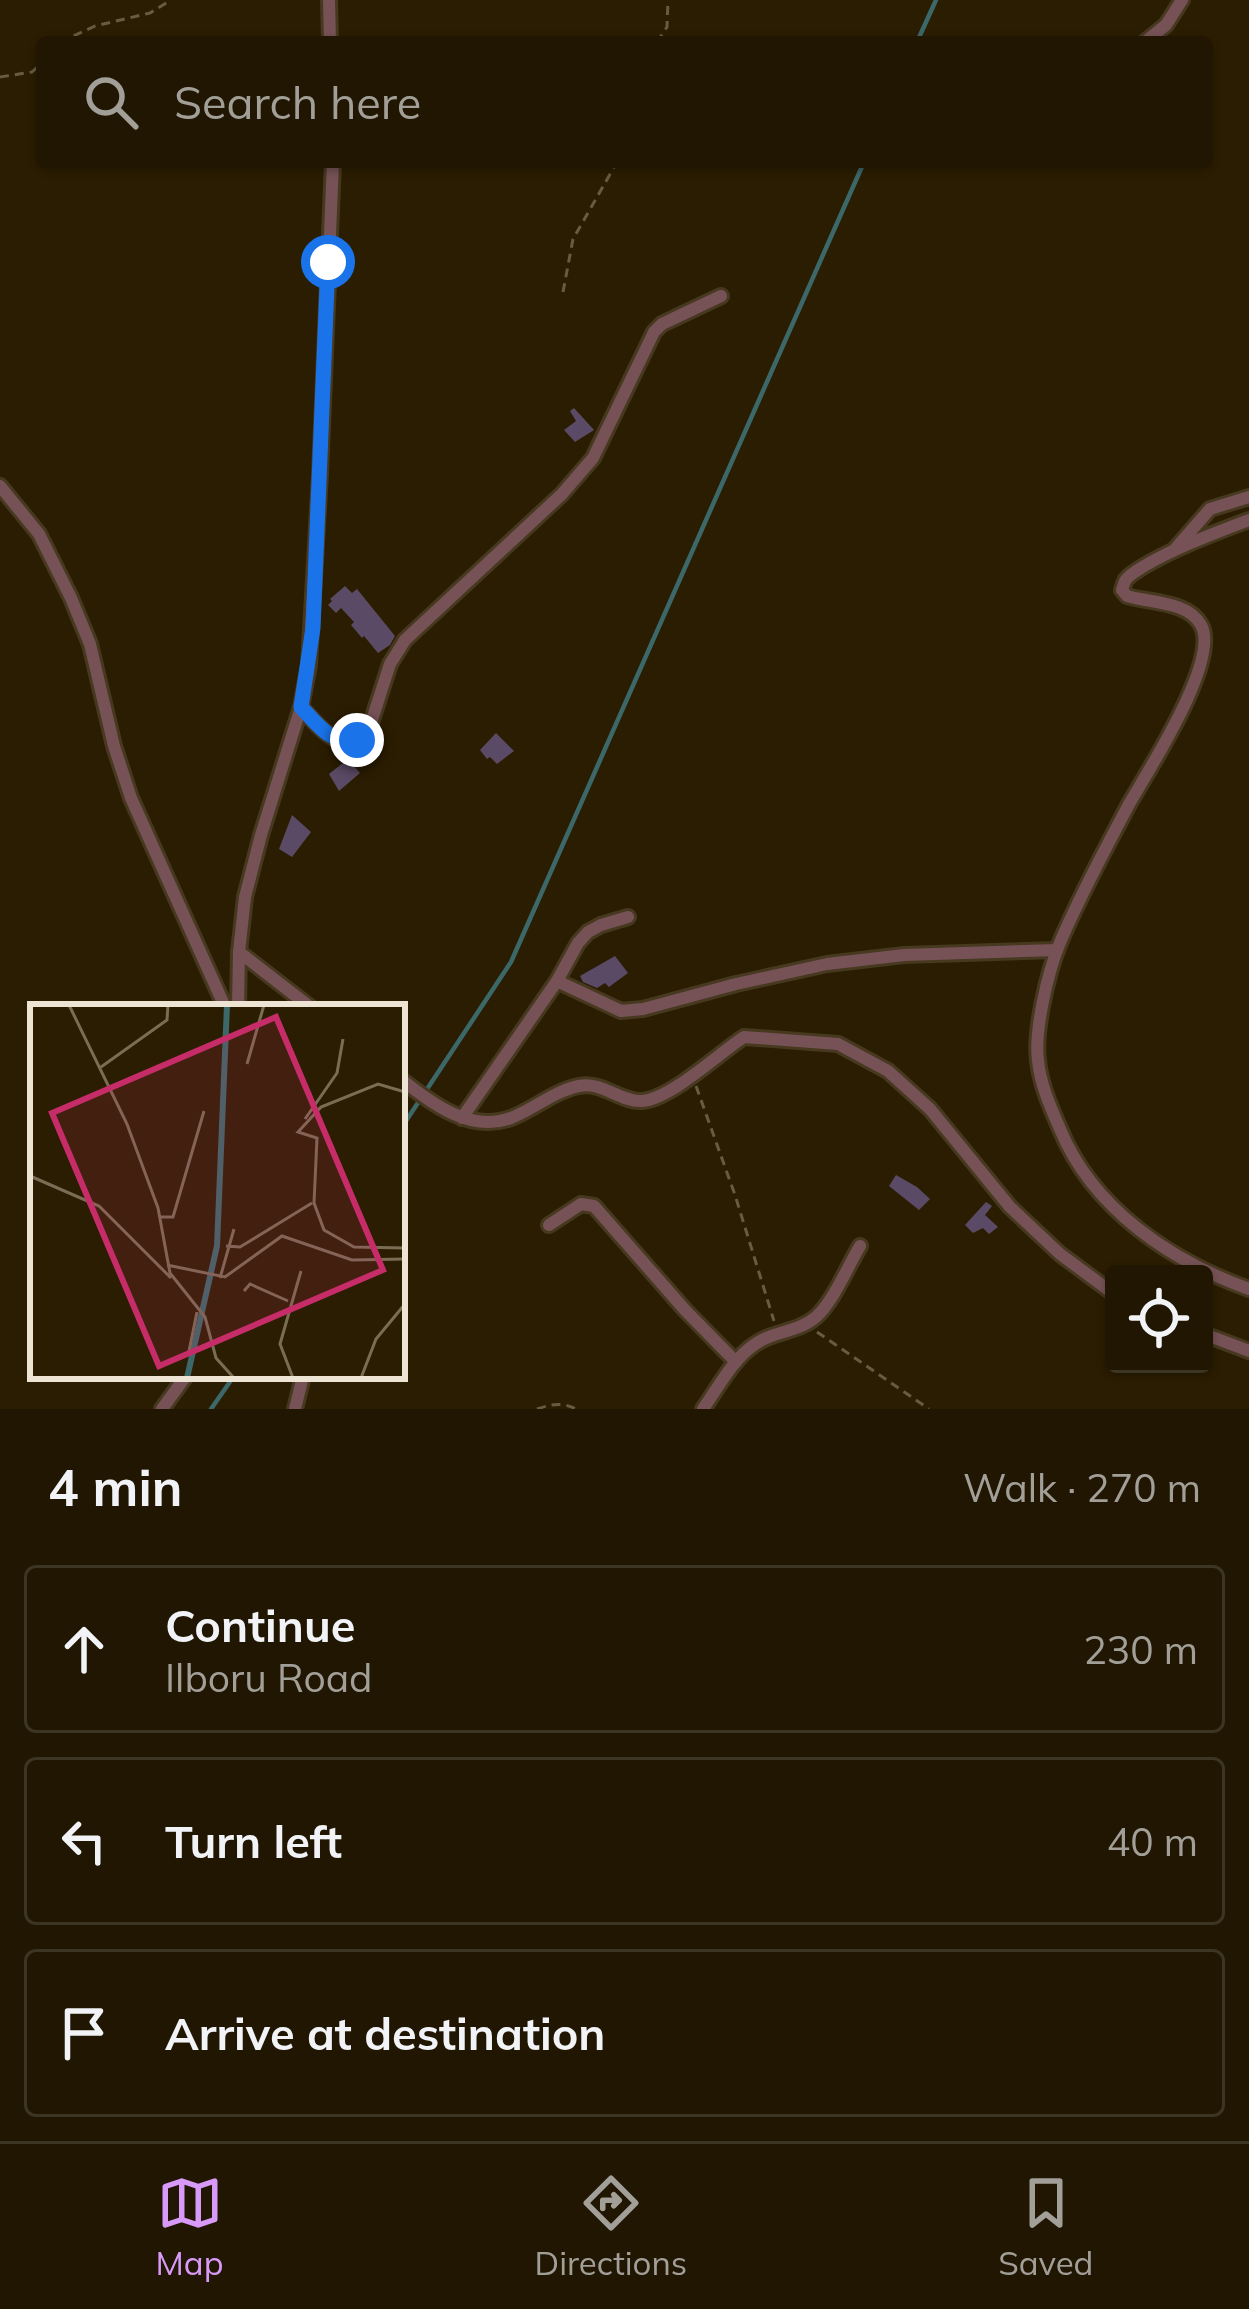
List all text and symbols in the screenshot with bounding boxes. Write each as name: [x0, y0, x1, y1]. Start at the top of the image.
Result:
search box: [36, 36, 1213, 168]
icon: search: [78, 69, 144, 135]
text: Search here: [174, 74, 421, 130]
route start: [301, 235, 355, 289]
route end: [330, 713, 384, 767]
inset map: [30, 1004, 405, 1379]
map controls: [1105, 1265, 1213, 1373]
button: locate: [1105, 1265, 1213, 1373]
text: 4 min: [48, 1455, 183, 1519]
text: Walk · 270 m: [963, 1463, 1201, 1512]
text: Continue: [165, 1597, 355, 1653]
icon: ahead: [51, 1616, 117, 1682]
text: 230 m: [1083, 1625, 1198, 1674]
text: Ilboru Road: [165, 1653, 373, 1702]
icon: left: [51, 1808, 117, 1874]
text: Turn left: [165, 1813, 342, 1869]
text: 40 m: [1107, 1817, 1198, 1866]
icon: arrive: [51, 2000, 117, 2066]
text: Arrive at destination: [165, 2005, 605, 2061]
tab: Map: [156, 2170, 223, 2283]
tab: Directions: [535, 2170, 687, 2283]
tab: Saved: [998, 2170, 1093, 2283]

